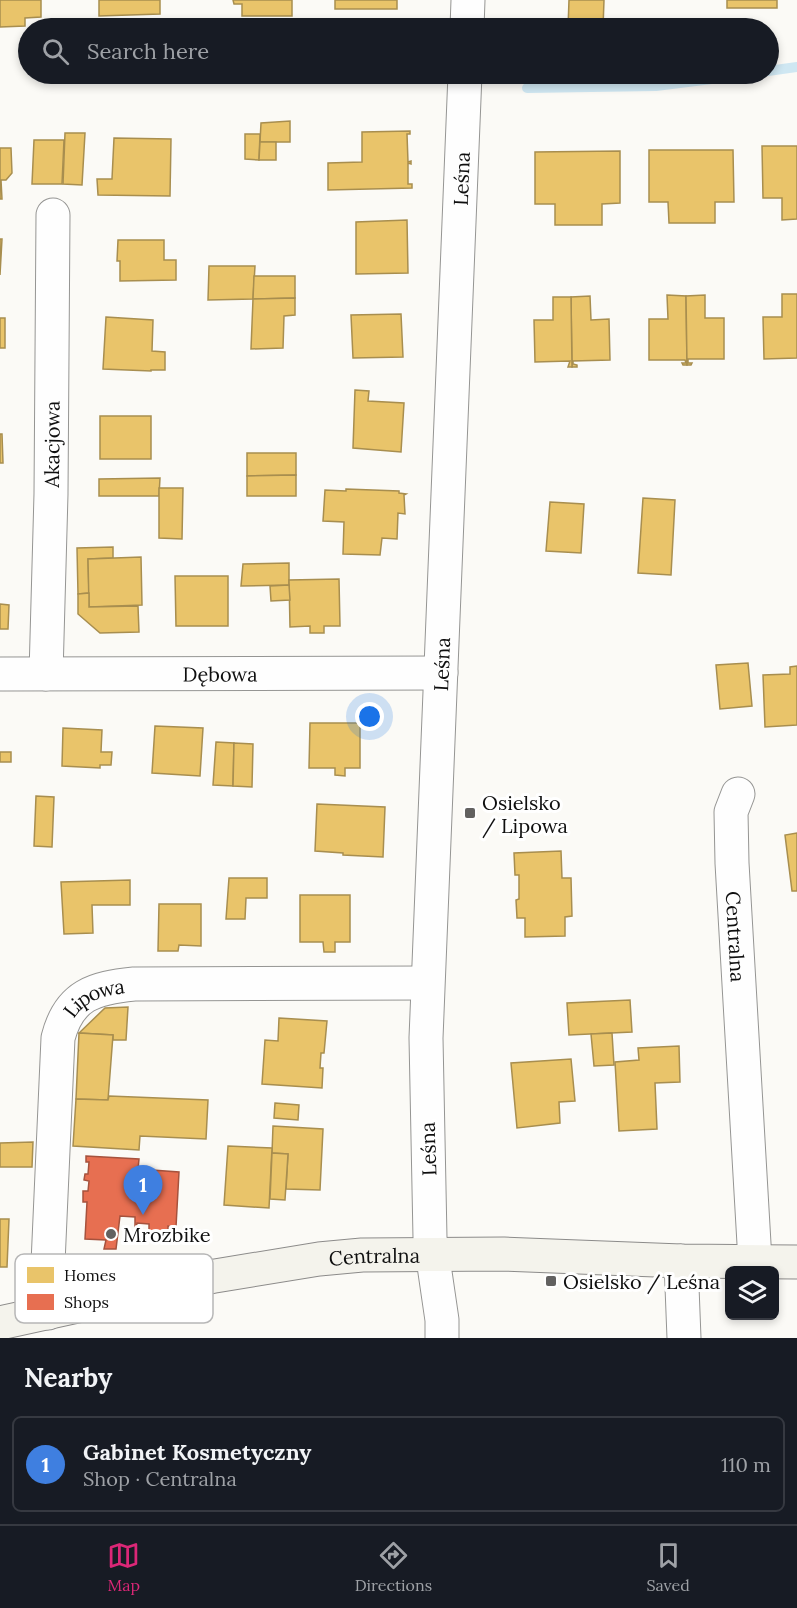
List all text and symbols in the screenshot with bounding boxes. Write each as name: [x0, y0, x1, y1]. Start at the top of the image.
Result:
search box: [18, 18, 779, 84]
icon: search: [39, 35, 72, 68]
text: Search here: [87, 37, 209, 65]
street label: Leśna: [447, 151, 474, 206]
street label: Akacjowa: [39, 400, 64, 489]
street label: Leśna: [428, 637, 455, 692]
street label: Dębowa: [182, 661, 258, 686]
your location: [355, 702, 384, 731]
place label: Osielsko / Lipowa: [482, 790, 568, 839]
marker: Osielsko / Lipowa: [463, 806, 477, 820]
street label: Centralna: [721, 890, 751, 983]
street label: Lipowa: [57, 973, 126, 1022]
street label: Leśna: [415, 1122, 441, 1176]
pin: 1: [124, 1166, 162, 1215]
place label: Mrozbike: [123, 1222, 211, 1247]
marker: Mrozbike: [104, 1227, 118, 1241]
street label: Centralna: [328, 1242, 420, 1271]
legend: [15, 1254, 213, 1323]
text: Homes: [64, 1265, 116, 1285]
map controls: [725, 1266, 779, 1320]
button: layers: [725, 1266, 779, 1320]
place label: Osielsko / Leśna: [563, 1269, 720, 1295]
marker: Osielsko / Leśna: [544, 1274, 558, 1288]
text: Shops: [64, 1292, 109, 1312]
text: Nearby: [24, 1361, 112, 1394]
text: Gabinet Kosmetyczny: [83, 1438, 311, 1466]
text: 1: [41, 1452, 50, 1477]
text: 110 m: [721, 1452, 771, 1477]
text: Shop · Centralna: [83, 1466, 237, 1491]
tab: Map: [107, 1539, 140, 1595]
tab: Directions: [355, 1539, 432, 1595]
tab: Saved: [646, 1539, 690, 1595]

